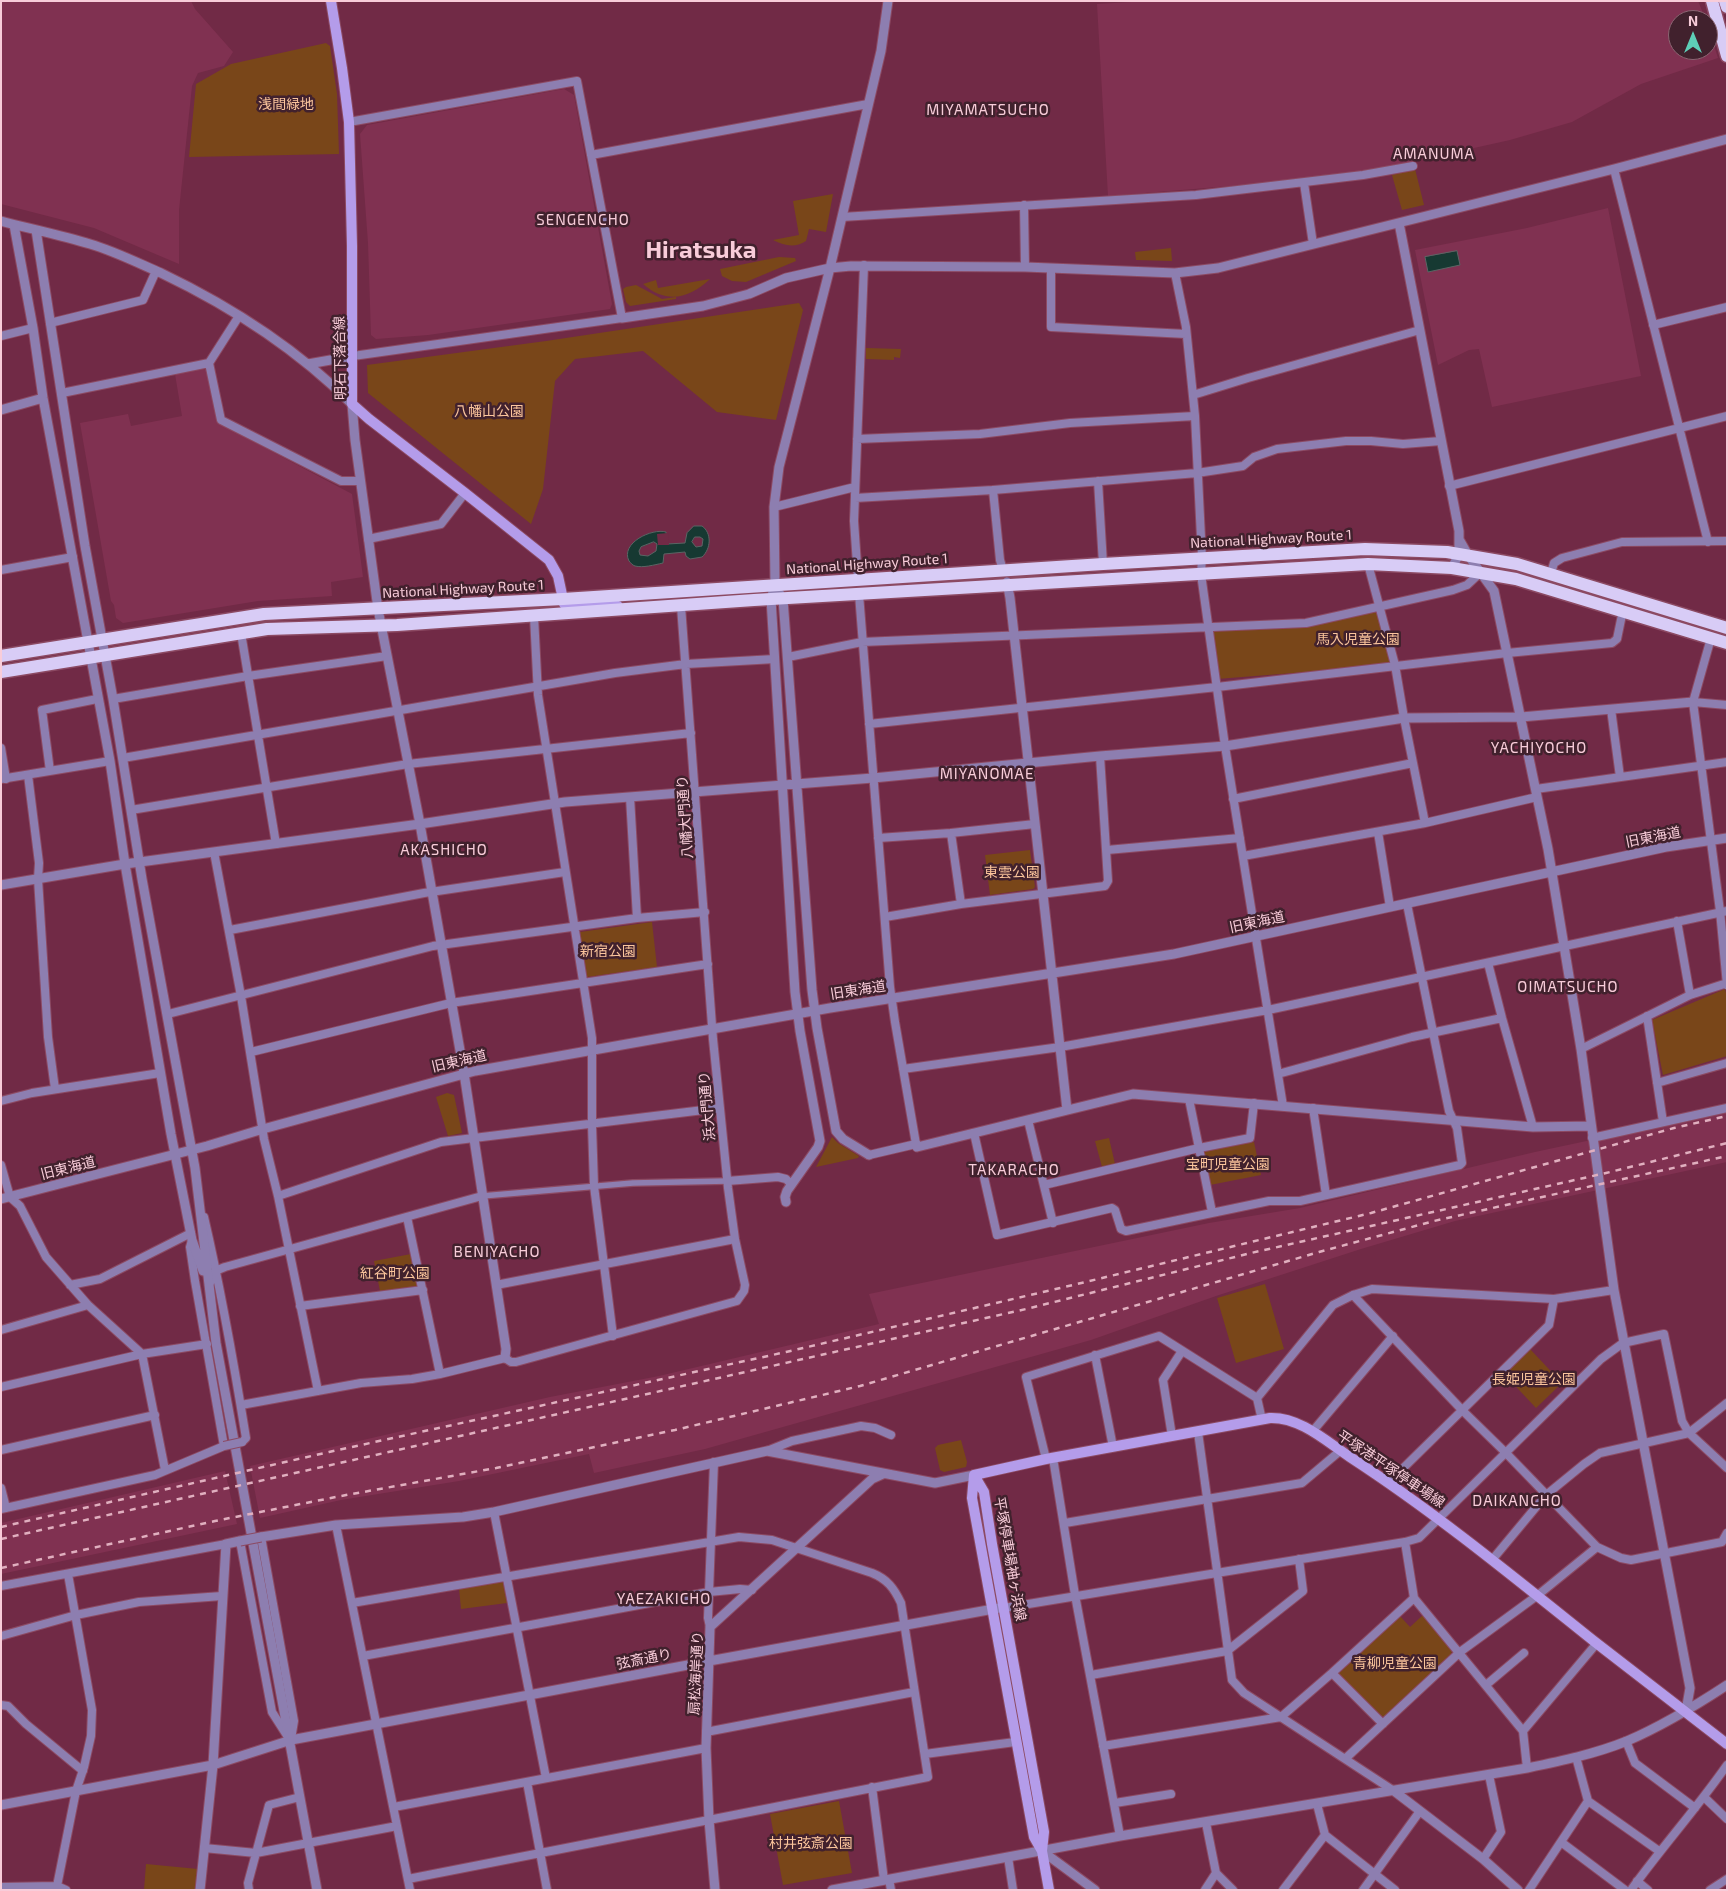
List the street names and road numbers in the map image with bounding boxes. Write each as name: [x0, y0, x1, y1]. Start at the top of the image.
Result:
street label: 明石下落合線: [331, 316, 349, 400]
street label: National Highway Route 1: [1190, 526, 1352, 552]
street label: National Highway Route 1: [786, 550, 948, 578]
street label: National Highway Route 1: [382, 576, 544, 602]
street label: 八幡大門通り: [674, 775, 696, 859]
street label: 旧東海道: [1624, 823, 1682, 851]
street label: 旧東海道: [1228, 908, 1286, 936]
street label: 旧東海道: [829, 977, 887, 1003]
street label: 旧東海道: [430, 1047, 488, 1075]
street label: 浜大門通り: [696, 1070, 718, 1142]
street label: 旧東海道: [39, 1153, 97, 1183]
street label: 平塚港平塚停車場線: [1334, 1427, 1448, 1511]
street label: 平塚停車場袖ヶ浜線: [991, 1495, 1029, 1623]
street label: 扇松海岸通り: [685, 1631, 707, 1715]
street label: 弦斎通り: [615, 1645, 673, 1673]

